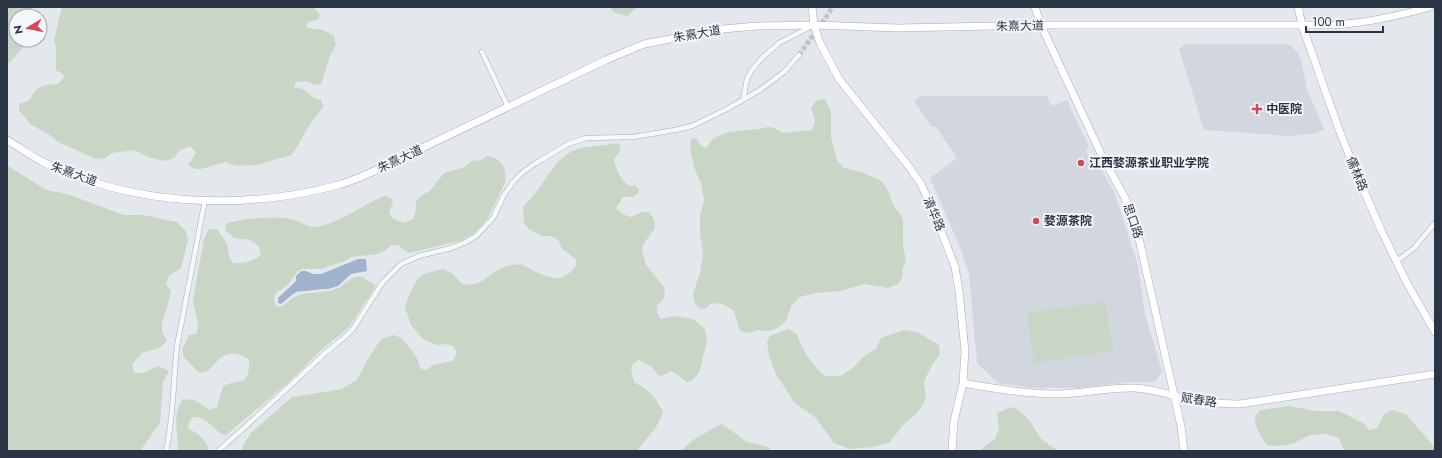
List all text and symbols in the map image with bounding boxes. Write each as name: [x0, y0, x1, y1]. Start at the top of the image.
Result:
north arrow: [8, 8, 48, 48]
scale bar: [1306, 8, 1383, 34]
text: 100 m: [1312, 13, 1345, 31]
street label: 朱熹大道: [996, 17, 1044, 35]
street label: 朱熹大道: [672, 21, 722, 47]
text: N: [10, 24, 27, 35]
place label: 中医院: [1266, 100, 1302, 118]
marker: 中医院: [1251, 103, 1263, 115]
street label: 朱熹大道: [374, 141, 426, 177]
place label: 江西婺源茶业职业学院: [1089, 154, 1209, 172]
street label: 儒林路: [1342, 154, 1372, 194]
street label: 朱熹大道: [48, 157, 100, 191]
marker: 江西婺源茶业职业学院: [1076, 158, 1086, 168]
street label: 清华路: [919, 194, 949, 234]
street label: 思口路: [1119, 201, 1147, 241]
place label: 婺源茶院: [1044, 212, 1092, 230]
marker: 婺源茶院: [1031, 216, 1041, 226]
street label: 赋春路: [1180, 388, 1218, 412]

